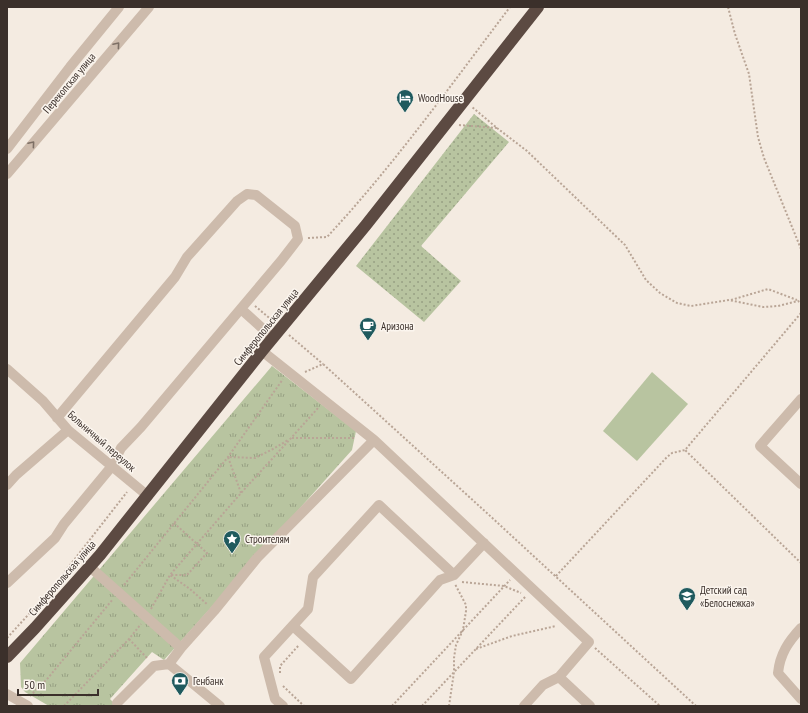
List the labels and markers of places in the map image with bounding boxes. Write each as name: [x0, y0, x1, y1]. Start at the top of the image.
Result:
hotel icon: WoodHouse: [395, 88, 415, 113]
place label: WoodHouse: [418, 91, 463, 105]
cafe icon: Аризона: [358, 316, 378, 341]
place label: Аризона: [381, 319, 414, 333]
place icon: Строителям: [222, 529, 242, 554]
place label: Строителям: [245, 532, 290, 546]
place label: Детский сад «Белоснежка»: [700, 583, 755, 610]
school or university icon: Детский сад «Белоснежка»: [677, 586, 697, 611]
bank icon: Генбанк: [170, 671, 190, 696]
place label: Генбанк: [193, 674, 224, 688]

